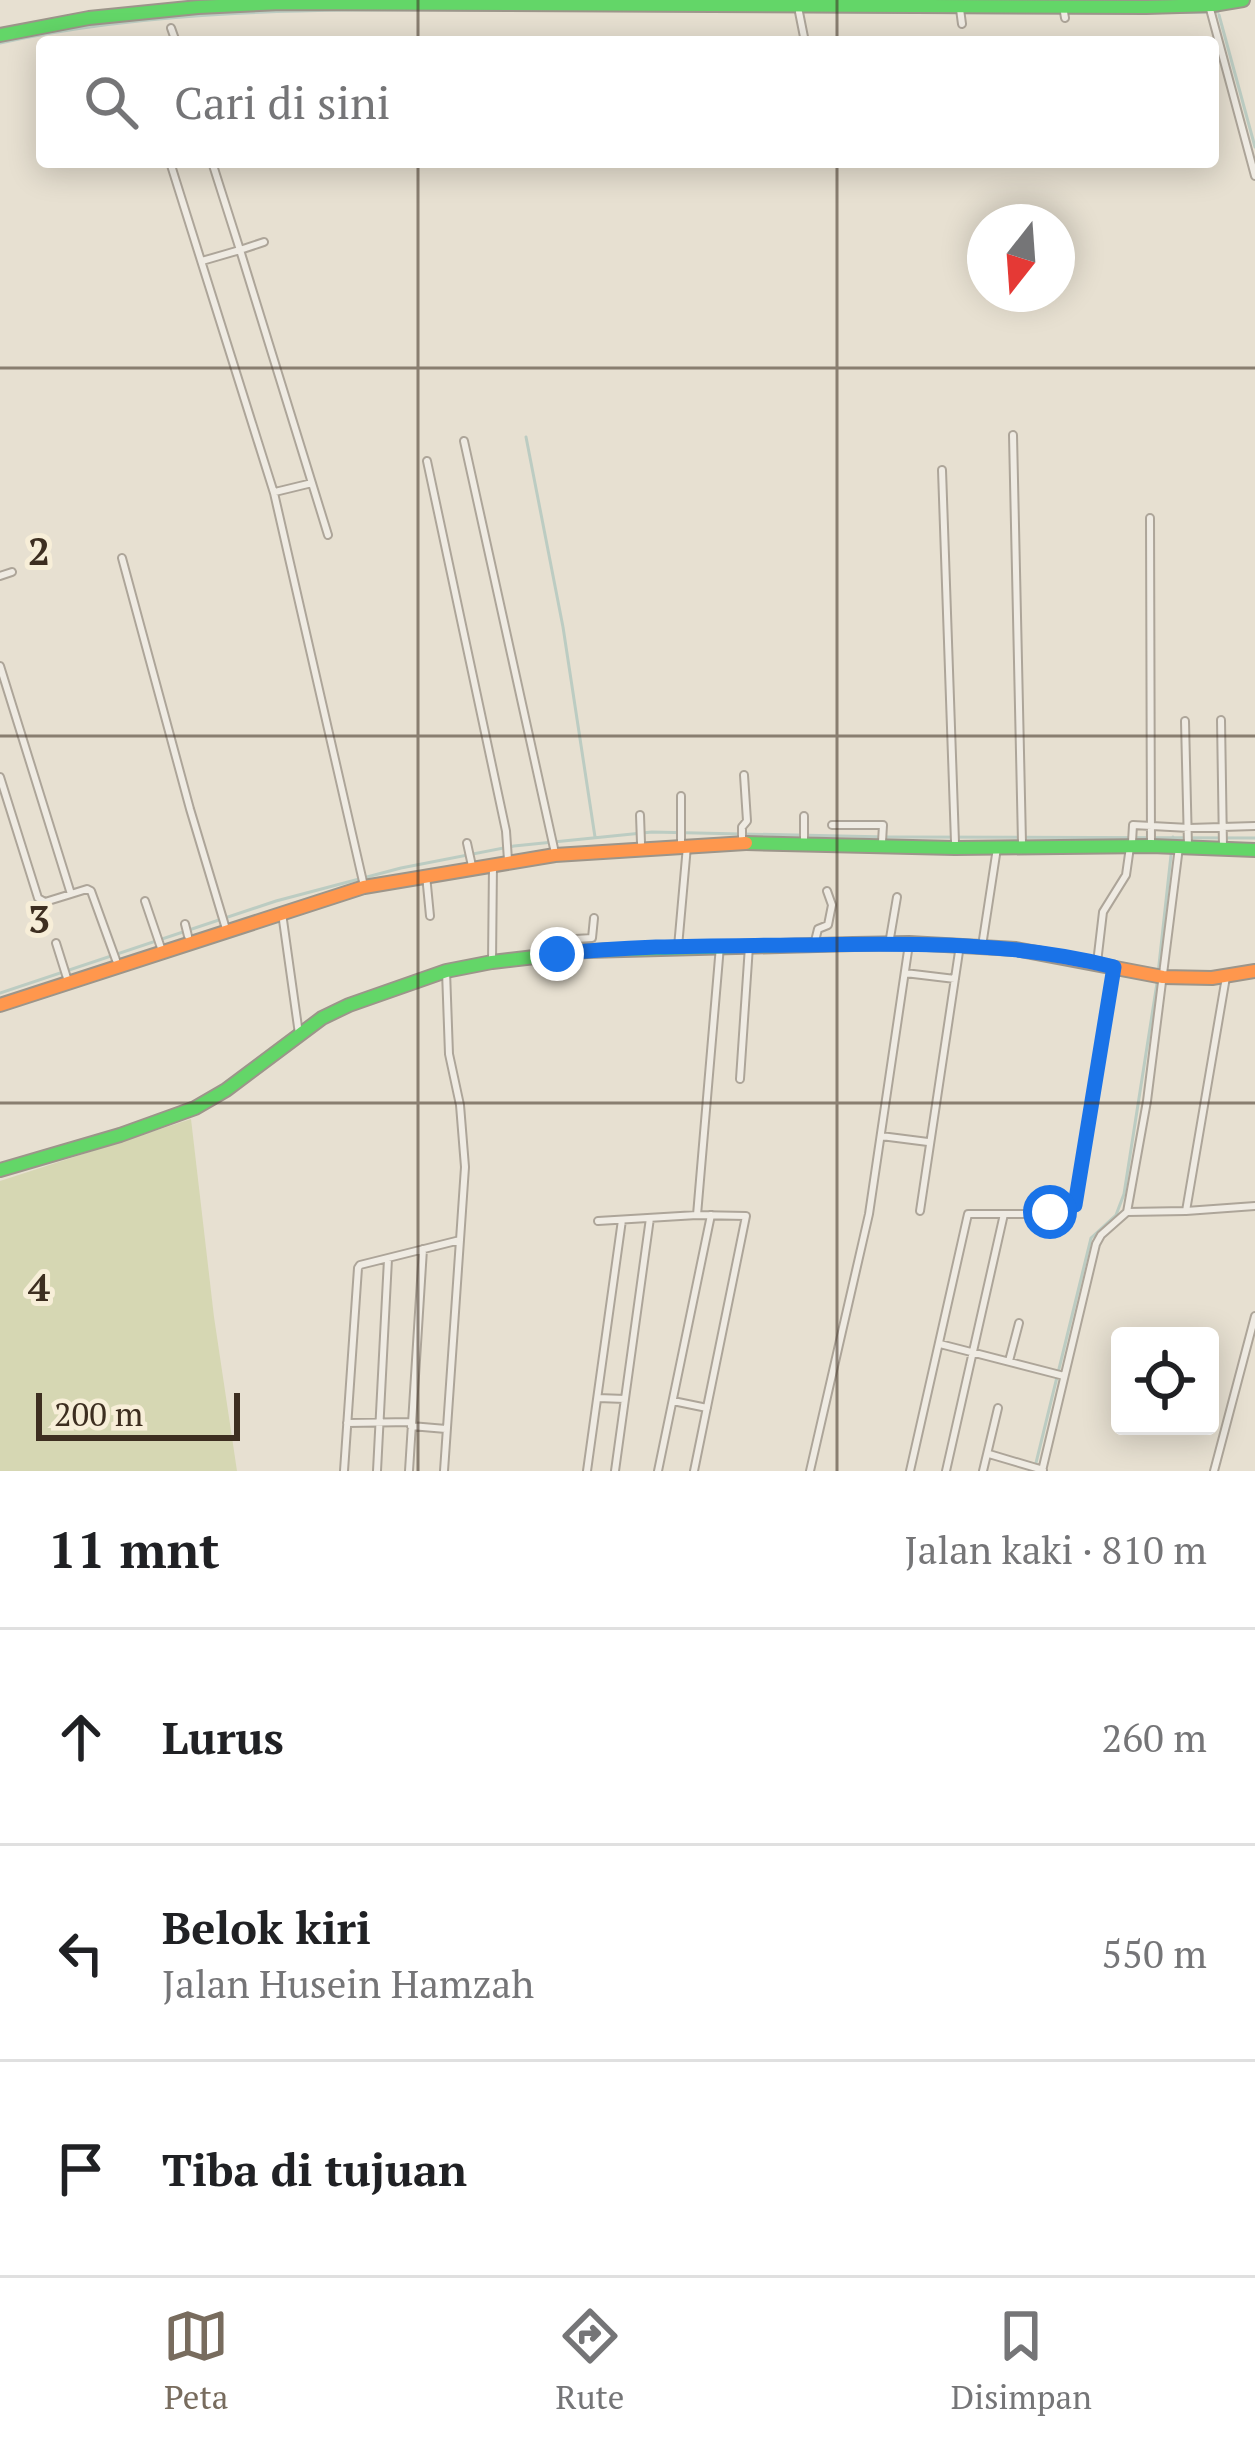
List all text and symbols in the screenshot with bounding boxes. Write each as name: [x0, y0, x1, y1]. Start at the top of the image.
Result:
search box: [36, 36, 1219, 168]
icon: search: [78, 69, 144, 135]
text: Cari di sini: [174, 72, 390, 132]
north arrow: [967, 204, 1075, 312]
text: 2: [28, 524, 50, 576]
text: 3: [28, 892, 50, 944]
route end: [530, 927, 584, 981]
route start: [1023, 1185, 1077, 1239]
text: 4: [28, 1260, 50, 1312]
map controls: [1111, 1327, 1219, 1435]
button: locate: [1111, 1327, 1219, 1435]
scale bar: [36, 1387, 240, 1440]
text: 200 m: [54, 1392, 143, 1435]
text: 11 mnt: [48, 1515, 220, 1583]
text: Jalan kaki · 810 m: [904, 1523, 1207, 1575]
icon: ahead: [48, 1704, 114, 1770]
text: Lurus: [162, 1707, 284, 1767]
text: 260 m: [1102, 1711, 1207, 1763]
text: Belok kiri: [162, 1897, 371, 1957]
icon: left: [48, 1920, 114, 1986]
text: 550 m: [1102, 1927, 1207, 1979]
text: Jalan Husein Hamzah: [162, 1957, 534, 2009]
icon: arrive: [48, 2136, 114, 2202]
text: Tiba di tujuan: [162, 2139, 467, 2199]
tab: Peta: [163, 2303, 229, 2418]
tab: Rute: [556, 2303, 624, 2418]
tab: Disimpan: [951, 2303, 1092, 2418]

